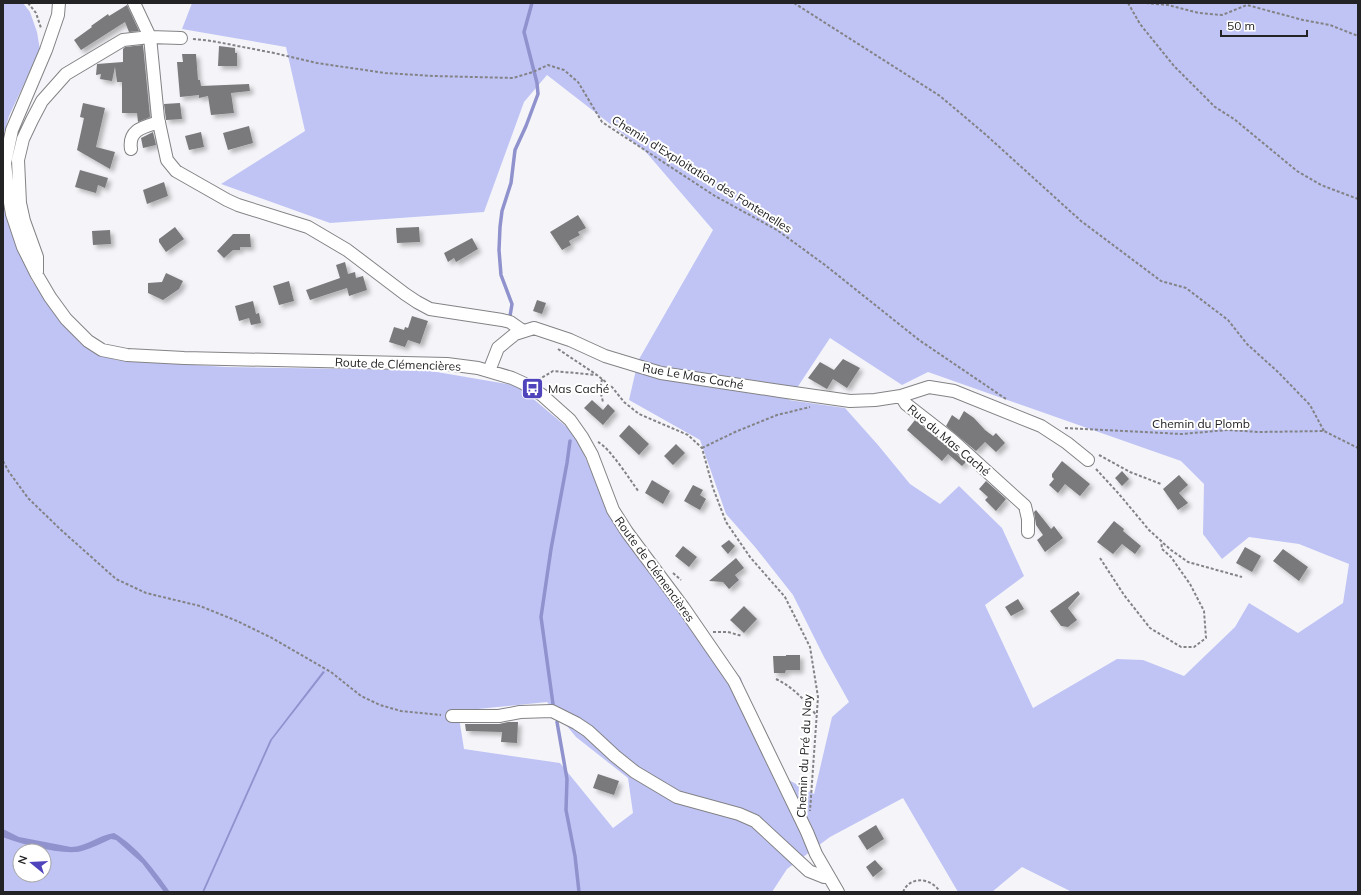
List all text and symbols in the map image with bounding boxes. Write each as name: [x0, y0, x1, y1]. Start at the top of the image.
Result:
scale bar: [1221, 12, 1307, 38]
text: 50 m: [1227, 18, 1255, 33]
street label: Chemin d'Exploitation des Fontenelles: [609, 112, 795, 236]
street label: Route de Clémencières: [335, 354, 461, 374]
street label: Rue Le Mas Caché: [641, 360, 745, 392]
bus stop icon: Mas Caché: [519, 375, 545, 401]
place label: Mas Caché: [548, 381, 609, 396]
street label: Rue du Mas Caché: [905, 401, 993, 479]
street label: Chemin du Plomb: [1152, 416, 1250, 431]
street label: Route de Clémencières: [612, 513, 698, 625]
street label: Chemin du Pré du Nay: [793, 693, 815, 818]
north arrow: [12, 843, 52, 883]
text: N: [15, 854, 30, 866]

